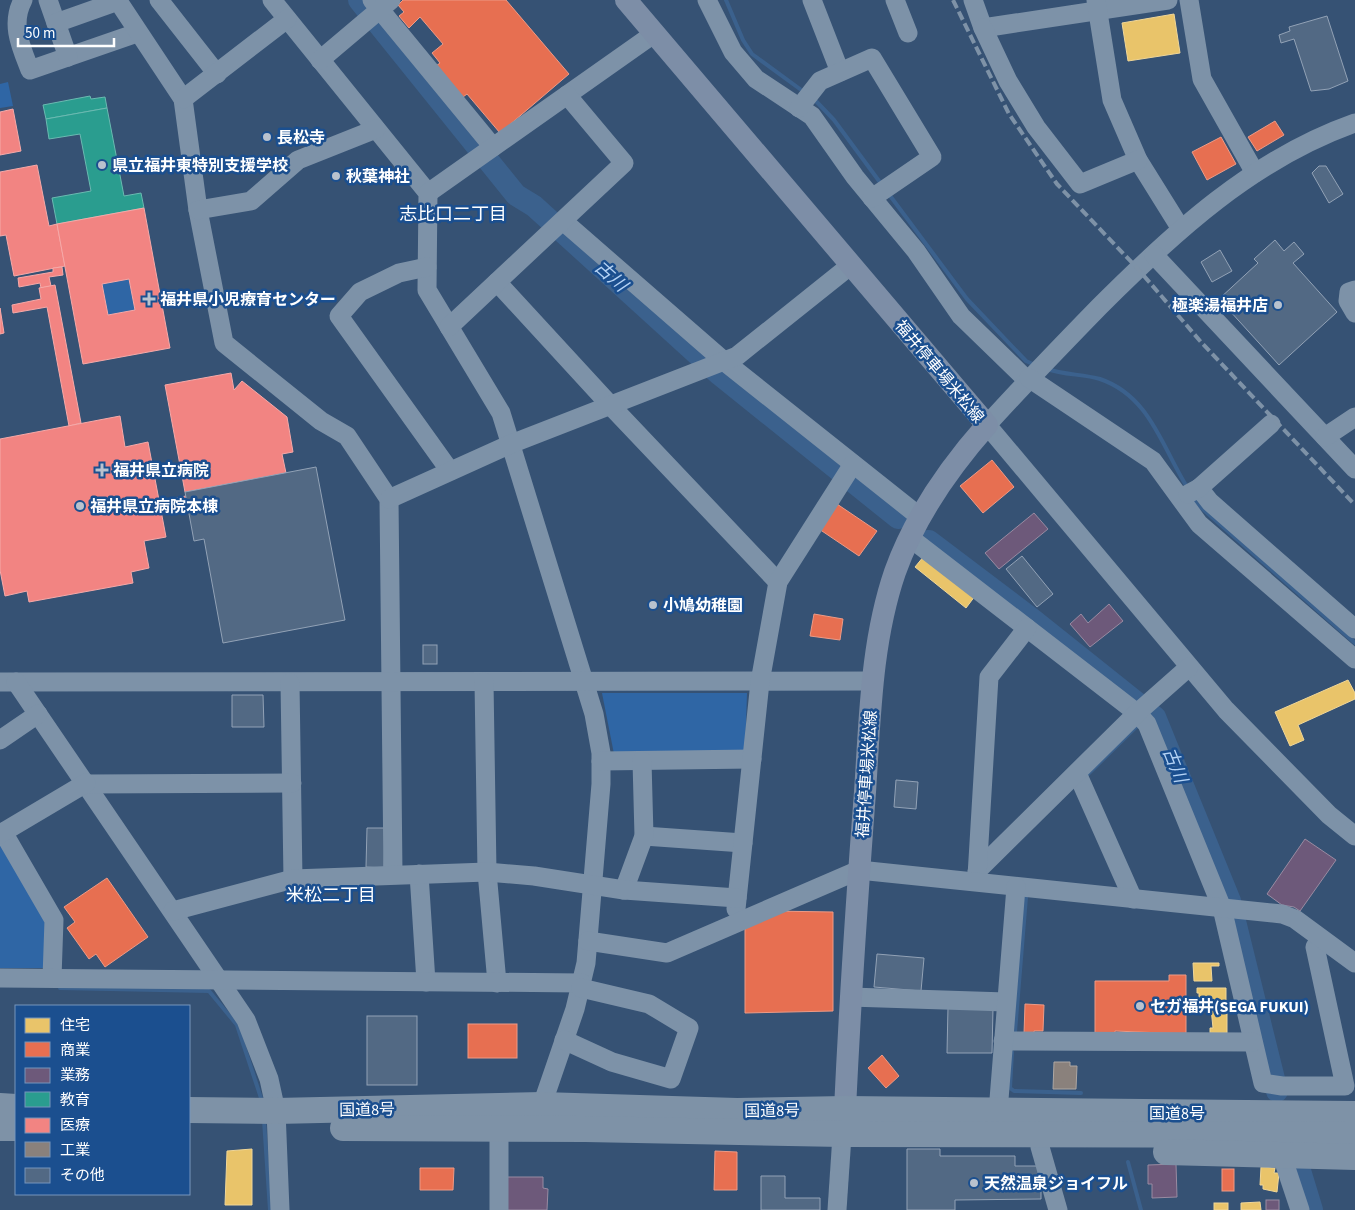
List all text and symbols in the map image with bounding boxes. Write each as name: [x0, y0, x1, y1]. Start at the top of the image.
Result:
scale bar: [18, 15, 114, 47]
text: 50 m: [25, 23, 55, 44]
place label: 長松寺: [277, 127, 325, 149]
marker: 長松寺: [261, 131, 273, 143]
place label: 県立福井東特別支援学校: [112, 155, 288, 177]
marker: 県立福井東特別支援学校: [96, 159, 108, 171]
place label: 秋葉神社: [346, 166, 410, 188]
marker: 秋葉神社: [330, 170, 342, 182]
district label: 志比口二丁目: [399, 202, 507, 227]
water label: 古川: [589, 255, 634, 299]
place label: 福井県小児療育センター: [160, 289, 336, 311]
marker: 福井県小児療育センター: [142, 292, 156, 306]
place label: 極楽湯福井店: [1172, 295, 1268, 317]
marker: 極楽湯福井店: [1272, 299, 1284, 311]
street label: 福井停車場米松線: [890, 316, 989, 428]
place label: 福井県立病院: [113, 460, 209, 482]
marker: 福井県立病院: [95, 463, 109, 477]
place label: 福井県立病院本棟: [90, 496, 218, 518]
marker: 福井県立病院本棟: [74, 500, 86, 512]
place label: 小鳩幼稚園: [663, 595, 743, 617]
marker: 小鳩幼稚園: [647, 599, 659, 611]
street label: 福井停車場米松線: [852, 709, 882, 839]
water label: 古川: [1156, 744, 1194, 788]
district label: 米松二丁目: [286, 883, 376, 908]
place label: セガ福井(SEGA FUKUI): [1150, 996, 1309, 1018]
marker: セガ福井(SEGA FUKUI): [1134, 1000, 1146, 1012]
legend: [15, 1005, 190, 1195]
text: 住宅: [60, 1015, 90, 1036]
text: 商業: [60, 1040, 90, 1061]
text: 業務: [60, 1065, 90, 1086]
text: 教育: [60, 1090, 90, 1111]
street label: 国道8号: [339, 1099, 395, 1121]
street label: 国道8号: [744, 1100, 800, 1122]
street label: 国道8号: [1149, 1103, 1205, 1125]
text: 医療: [60, 1115, 90, 1136]
text: 工業: [60, 1140, 90, 1161]
text: その他: [60, 1165, 105, 1186]
place label: 天然温泉ジョイフル: [984, 1173, 1128, 1195]
marker: 天然温泉ジョイフル: [968, 1177, 980, 1189]

